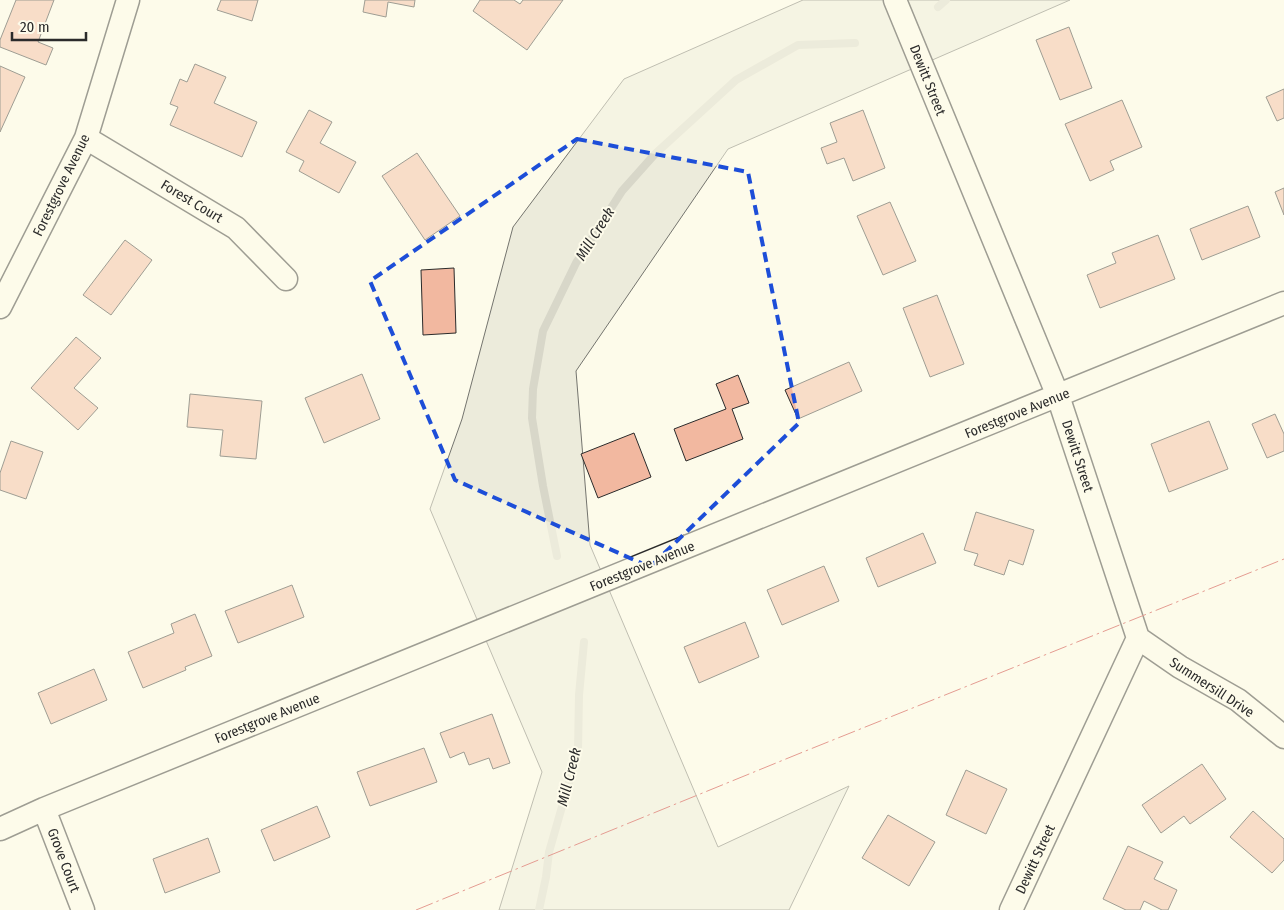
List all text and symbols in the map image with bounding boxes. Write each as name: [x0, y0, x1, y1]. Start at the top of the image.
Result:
scale bar: [12, 10, 86, 42]
text: 20 m: [20, 18, 50, 36]
street label: Dewitt Street: [906, 42, 950, 118]
street label: Forestgrove Avenue: [29, 131, 94, 239]
street label: Forest Court: [158, 176, 226, 227]
water label: Mill Creek: [572, 204, 619, 264]
street label: Forestgrove Avenue: [962, 385, 1072, 442]
street label: Dewitt Street: [1058, 418, 1097, 495]
street label: Forestgrove Avenue: [587, 538, 697, 595]
street label: Summersill Drive: [1166, 654, 1257, 721]
street label: Forestgrove Avenue: [212, 690, 322, 747]
water label: Mill Creek: [553, 745, 585, 808]
street label: Dewitt Street: [1012, 821, 1059, 897]
street label: Grove Court: [44, 826, 84, 895]

